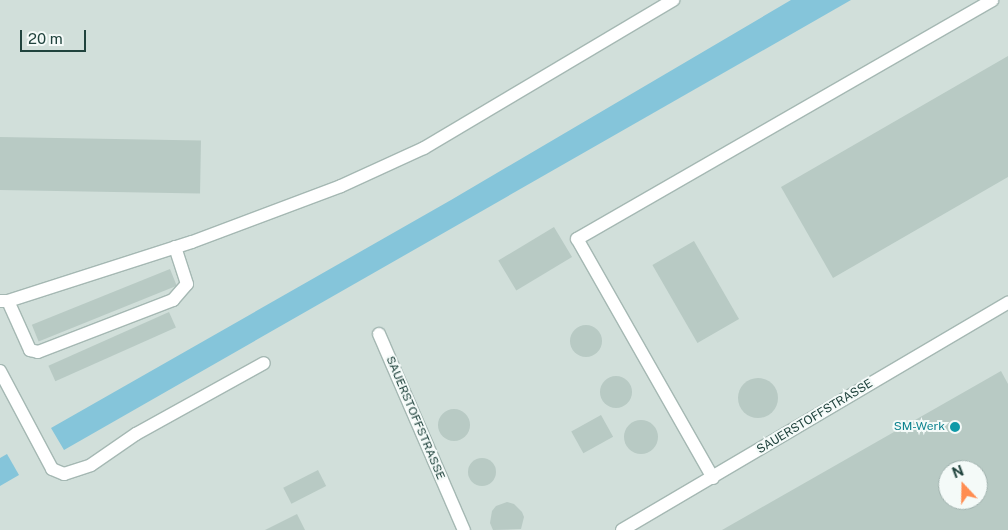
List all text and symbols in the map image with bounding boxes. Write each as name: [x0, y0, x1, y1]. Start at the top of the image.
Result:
scale bar: [22, 20, 89, 52]
text: 20 m: [28, 30, 63, 47]
street label: SAUERSTOFFSTRASSE: [382, 354, 448, 482]
street label: SAUERSTOFFSTRASSE: [754, 377, 876, 457]
place label: SM-Werk: [894, 420, 945, 434]
marker: SM-Werk: [949, 421, 961, 433]
north arrow: [938, 460, 988, 510]
text: N: [950, 463, 966, 481]

